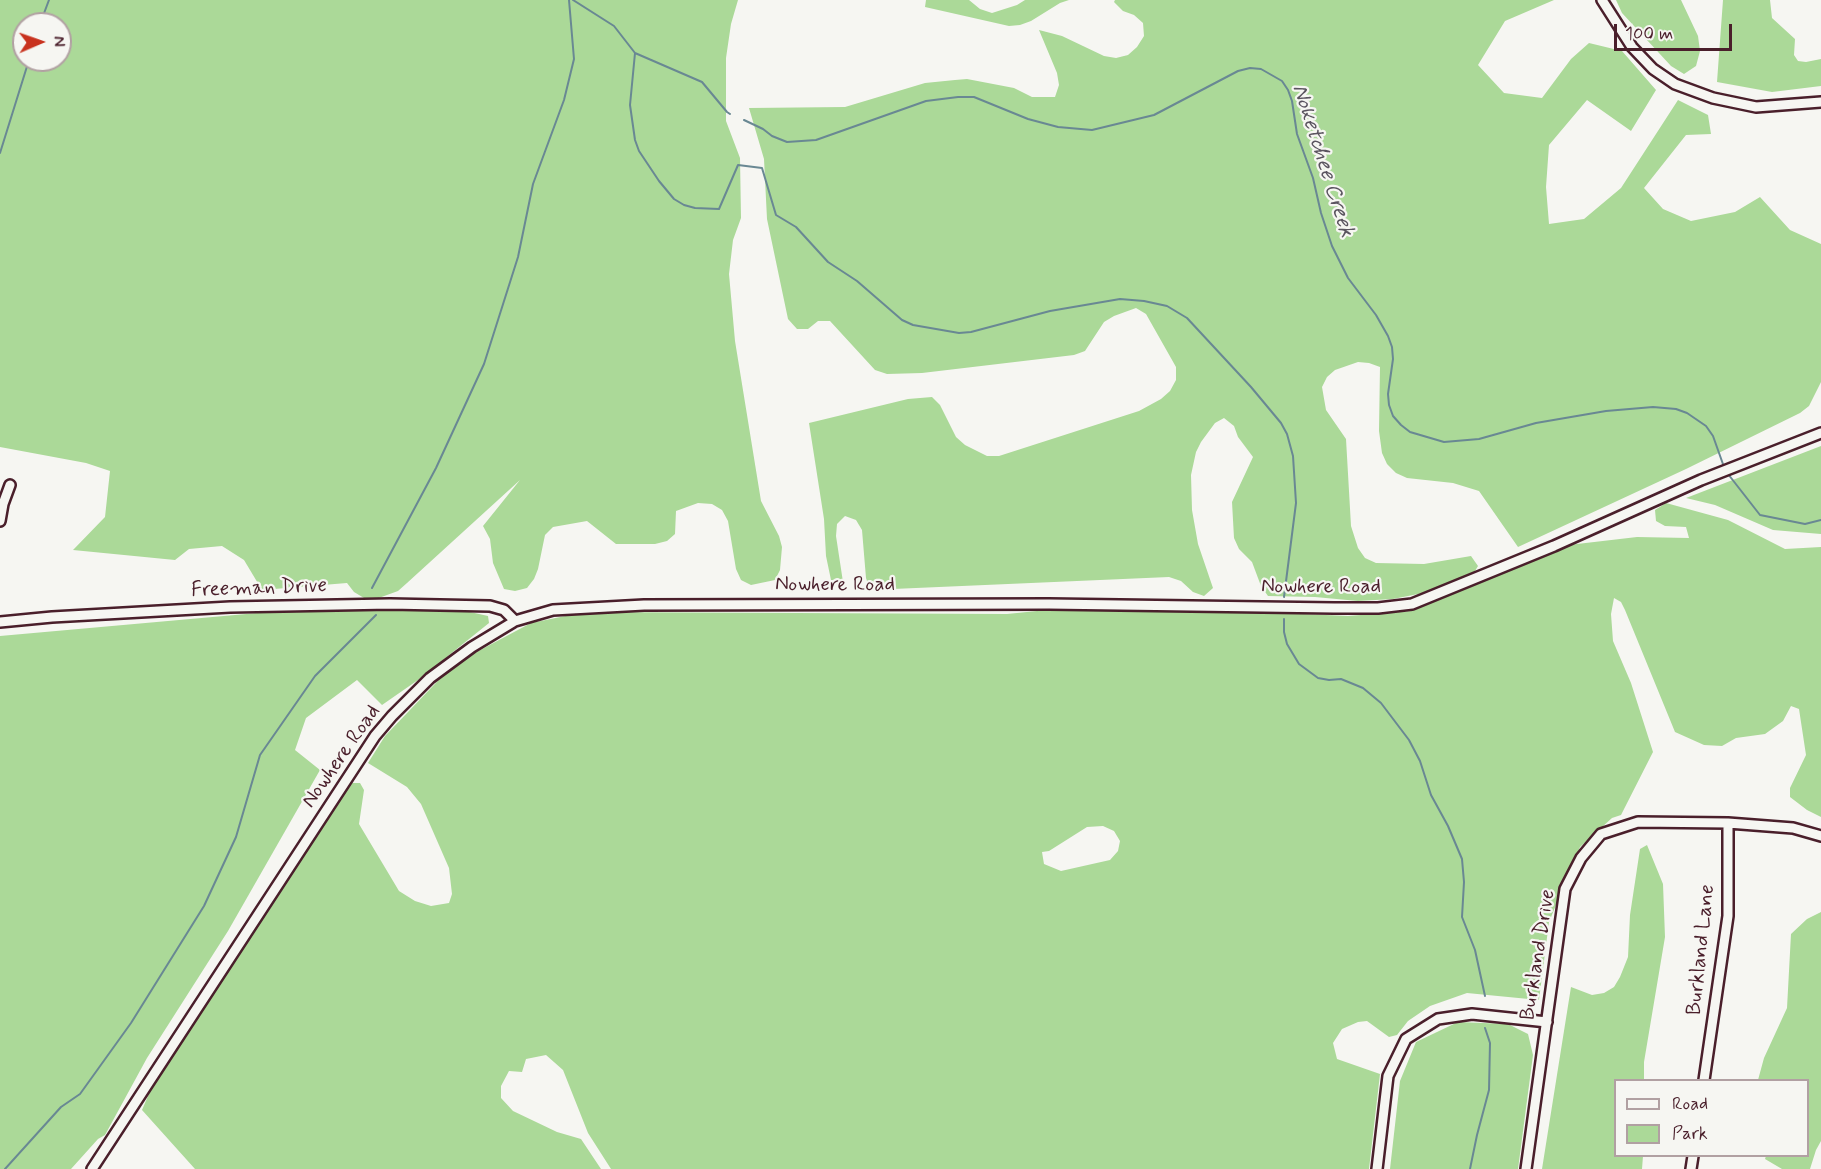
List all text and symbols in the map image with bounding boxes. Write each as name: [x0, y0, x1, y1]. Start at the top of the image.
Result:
north arrow: [12, 12, 72, 72]
scale bar: [1617, 12, 1736, 50]
text: 100 m: [1625, 22, 1673, 46]
text: N: [48, 36, 69, 47]
water label: Noketchee Creek: [1285, 81, 1359, 241]
street label: Nowhere Road: [775, 573, 895, 599]
street label: Freeman Drive: [191, 574, 327, 604]
street label: Nowhere Road: [1261, 575, 1381, 601]
street label: Nowhere Road: [297, 701, 387, 813]
street label: Burkland Lane: [1683, 883, 1721, 1017]
street label: Burkland Drive: [1516, 888, 1562, 1022]
legend: [1614, 1079, 1809, 1157]
text: Road: [1672, 1092, 1708, 1116]
text: Park: [1672, 1122, 1708, 1146]

